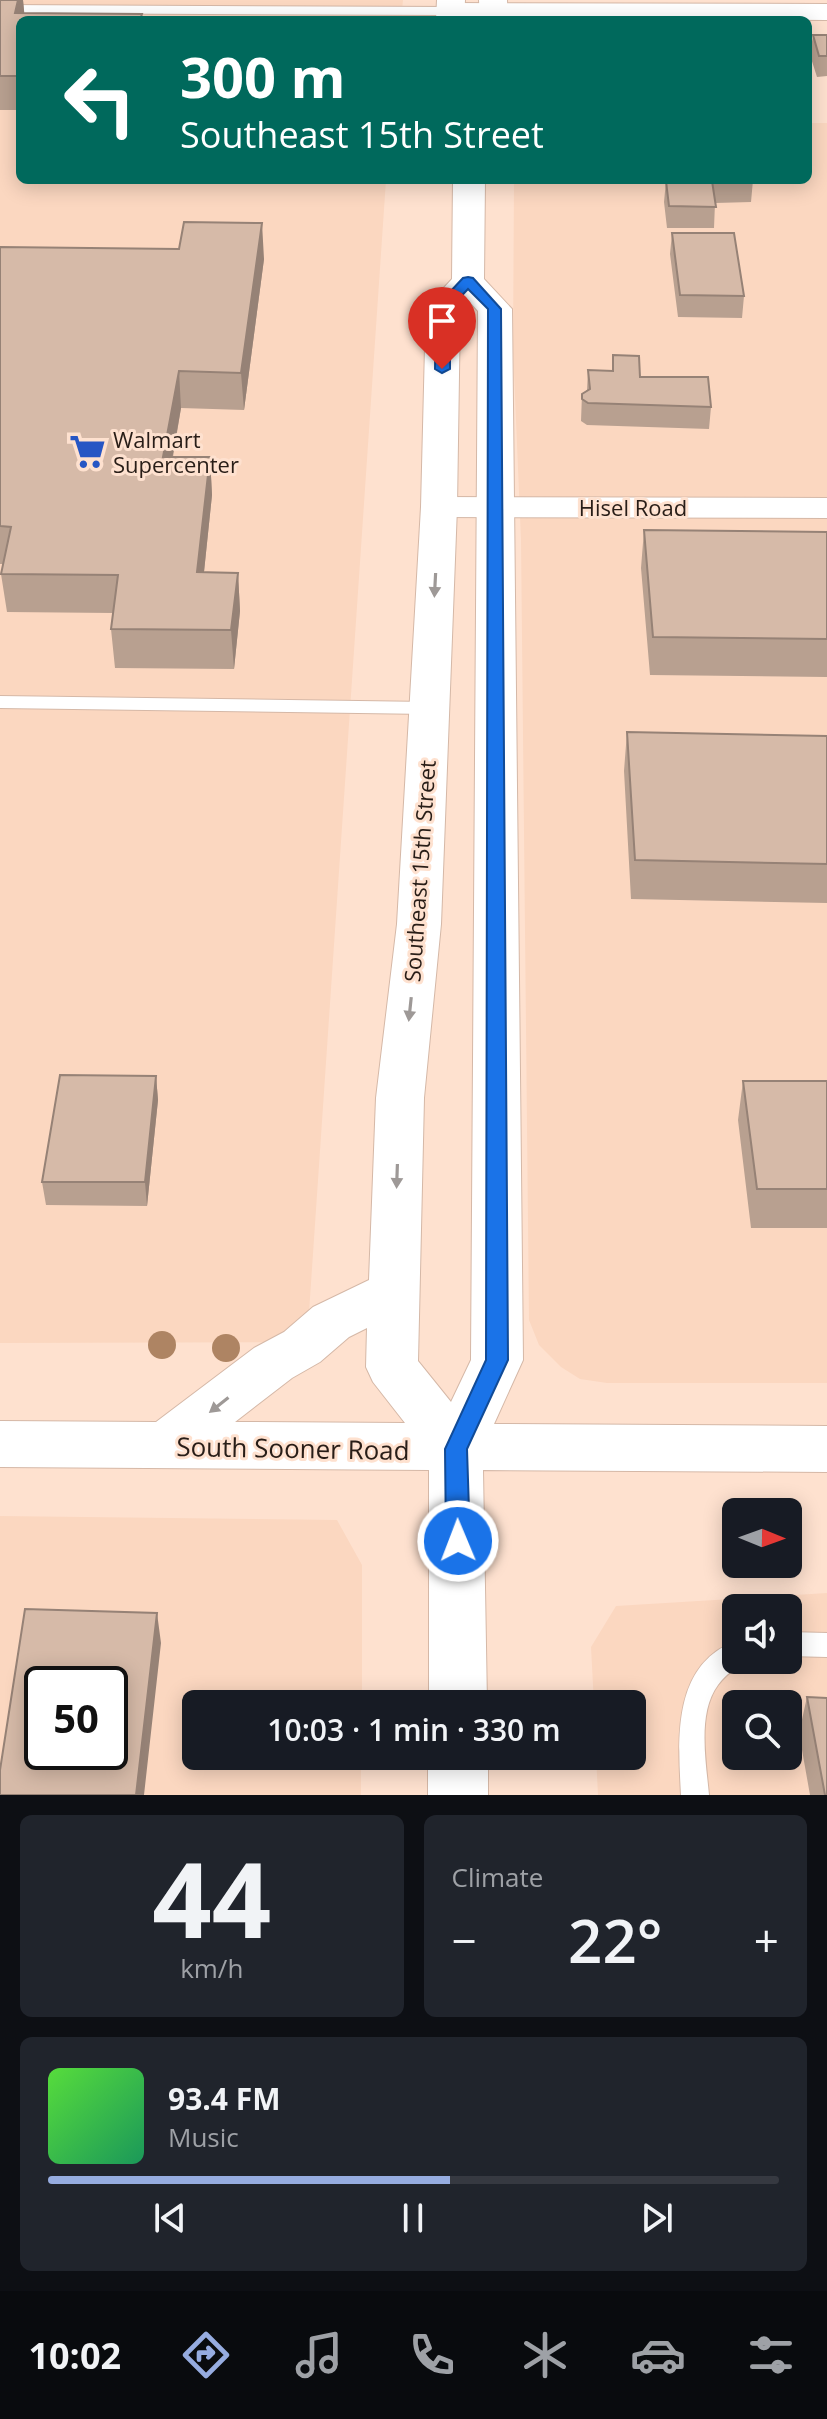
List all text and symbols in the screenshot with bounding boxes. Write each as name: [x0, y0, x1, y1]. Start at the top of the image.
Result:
text: 300 m: [180, 38, 346, 114]
icon: left: [48, 48, 152, 152]
text: Southeast 15th Street: [180, 110, 544, 159]
pin: [408, 287, 476, 369]
icon: arrive: [420, 299, 464, 343]
place label: Walmart Supercenter: [113, 424, 239, 479]
supermarket icon: Walmart Supercenter: [68, 433, 106, 471]
street label: Hisel Road: [579, 492, 687, 522]
one-way arrow: [428, 572, 441, 597]
street label: Southeast 15th Street: [396, 759, 442, 983]
one-way arrow: [403, 997, 416, 1022]
one-way arrow: [390, 1163, 403, 1189]
one-way arrow: [209, 1396, 229, 1412]
street label: South Sooner Road: [176, 1428, 410, 1468]
north arrow: [722, 1498, 802, 1578]
map controls: [722, 1498, 802, 1770]
position arrow: [416, 1499, 500, 1583]
button: sound: [722, 1594, 802, 1674]
speed limit sign: 50: [24, 1666, 128, 1770]
button: search: [722, 1690, 802, 1770]
text: 10:03 · 1 min · 330 m: [267, 1709, 561, 1750]
text: 44: [152, 1827, 271, 1968]
text: Climate: [452, 1859, 543, 1895]
text: 22°: [568, 1899, 662, 1981]
text: −: [452, 1910, 477, 1970]
text: +: [754, 1910, 779, 1970]
text: km/h: [180, 1950, 243, 1986]
text: 93.4 FM: [168, 2078, 281, 2119]
text: Music: [168, 2119, 239, 2155]
icon: previous: [148, 2196, 192, 2240]
icon: pause: [391, 2196, 435, 2240]
icon: next: [635, 2196, 679, 2240]
icon: directions: [178, 2327, 234, 2383]
icon: music: [291, 2327, 347, 2383]
icon: phone: [404, 2327, 460, 2383]
icon: climate: [517, 2327, 573, 2383]
icon: car: [630, 2327, 686, 2383]
icon: filters: [743, 2327, 799, 2383]
text: 10:02: [28, 2331, 121, 2380]

